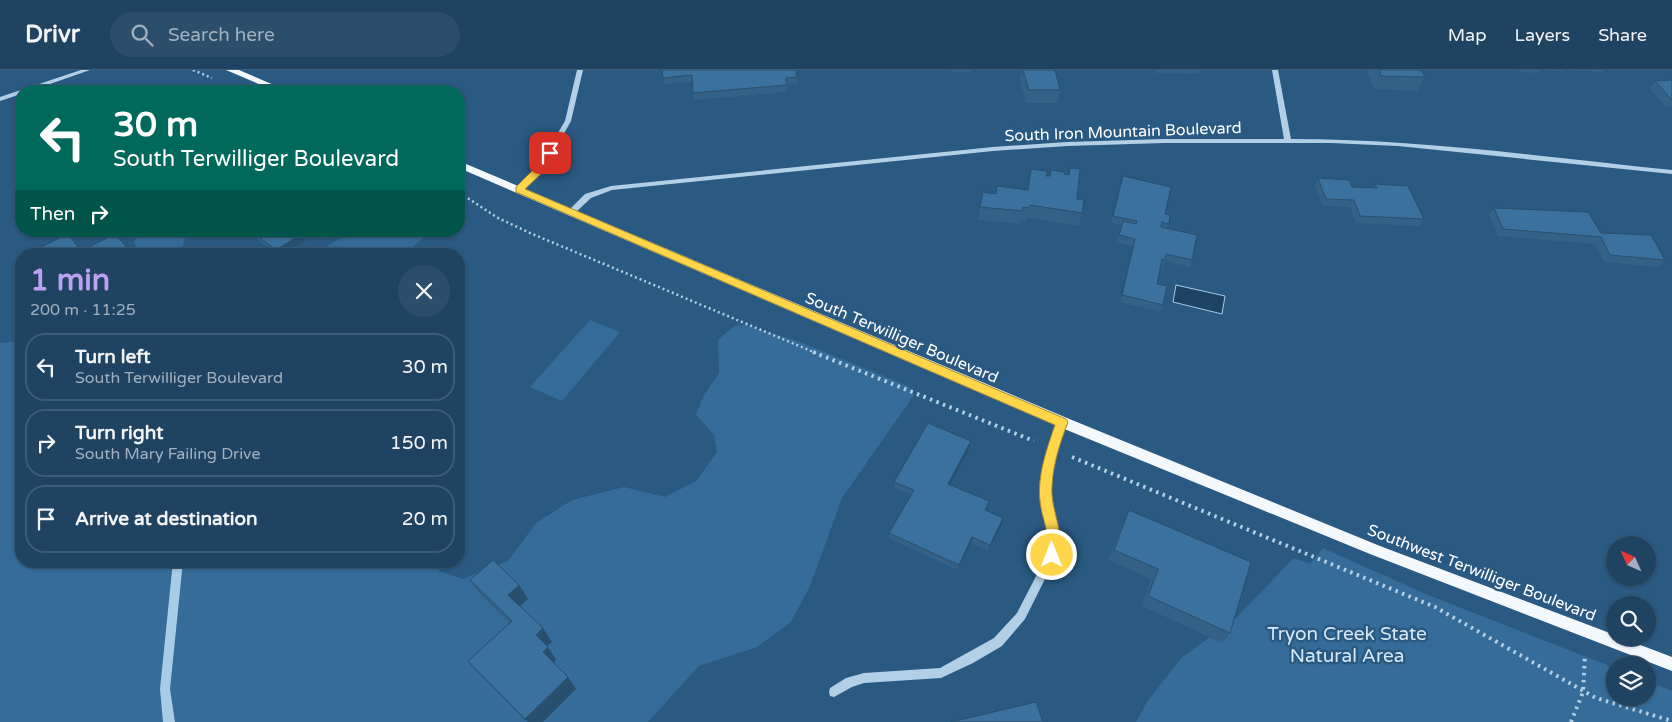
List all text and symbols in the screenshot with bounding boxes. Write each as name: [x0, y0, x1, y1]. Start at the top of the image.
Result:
search box: [110, 12, 460, 57]
text: Drivr: [25, 20, 80, 49]
icon: search: [128, 21, 156, 49]
text: Search here: [168, 24, 275, 46]
text: Map: [1448, 24, 1487, 46]
text: Layers: [1515, 24, 1570, 46]
text: Share: [1598, 24, 1647, 46]
text: 30 m: [113, 104, 198, 146]
icon: left: [30, 105, 95, 170]
street label: South Iron Mountain Boulevard: [1004, 118, 1242, 146]
pin: [529, 132, 571, 174]
icon: arrive: [536, 139, 564, 167]
text: South Terwilliger Boulevard: [113, 146, 399, 172]
icon: right: [85, 200, 113, 228]
text: Then: [30, 203, 75, 225]
text: 1 min: [30, 262, 110, 299]
button: close: [398, 265, 450, 317]
street label: South Terwilliger Boulevard: [802, 288, 1001, 388]
text: 200 m · 11:25: [30, 300, 136, 320]
text: Turn left: [75, 346, 151, 368]
icon: left: [32, 353, 60, 381]
text: 30 m: [402, 356, 448, 378]
text: South Terwilliger Boulevard: [75, 368, 283, 388]
text: Turn right: [75, 422, 163, 444]
icon: right: [32, 429, 60, 457]
text: 150 m: [390, 432, 448, 454]
text: South Mary Failing Drive: [75, 444, 261, 464]
icon: arrive: [32, 505, 60, 533]
text: Arrive at destination: [75, 508, 258, 530]
text: 20 m: [402, 508, 448, 530]
street label: Southwest Terwilliger Boulevard: [1364, 520, 1599, 626]
position arrow: [1025, 528, 1077, 580]
north arrow: [1606, 536, 1656, 586]
map controls: [1606, 536, 1656, 706]
button: search: [1606, 596, 1656, 646]
park label: Tryon Creek State Natural Area: [1267, 623, 1427, 667]
button: layers: [1606, 656, 1656, 706]

